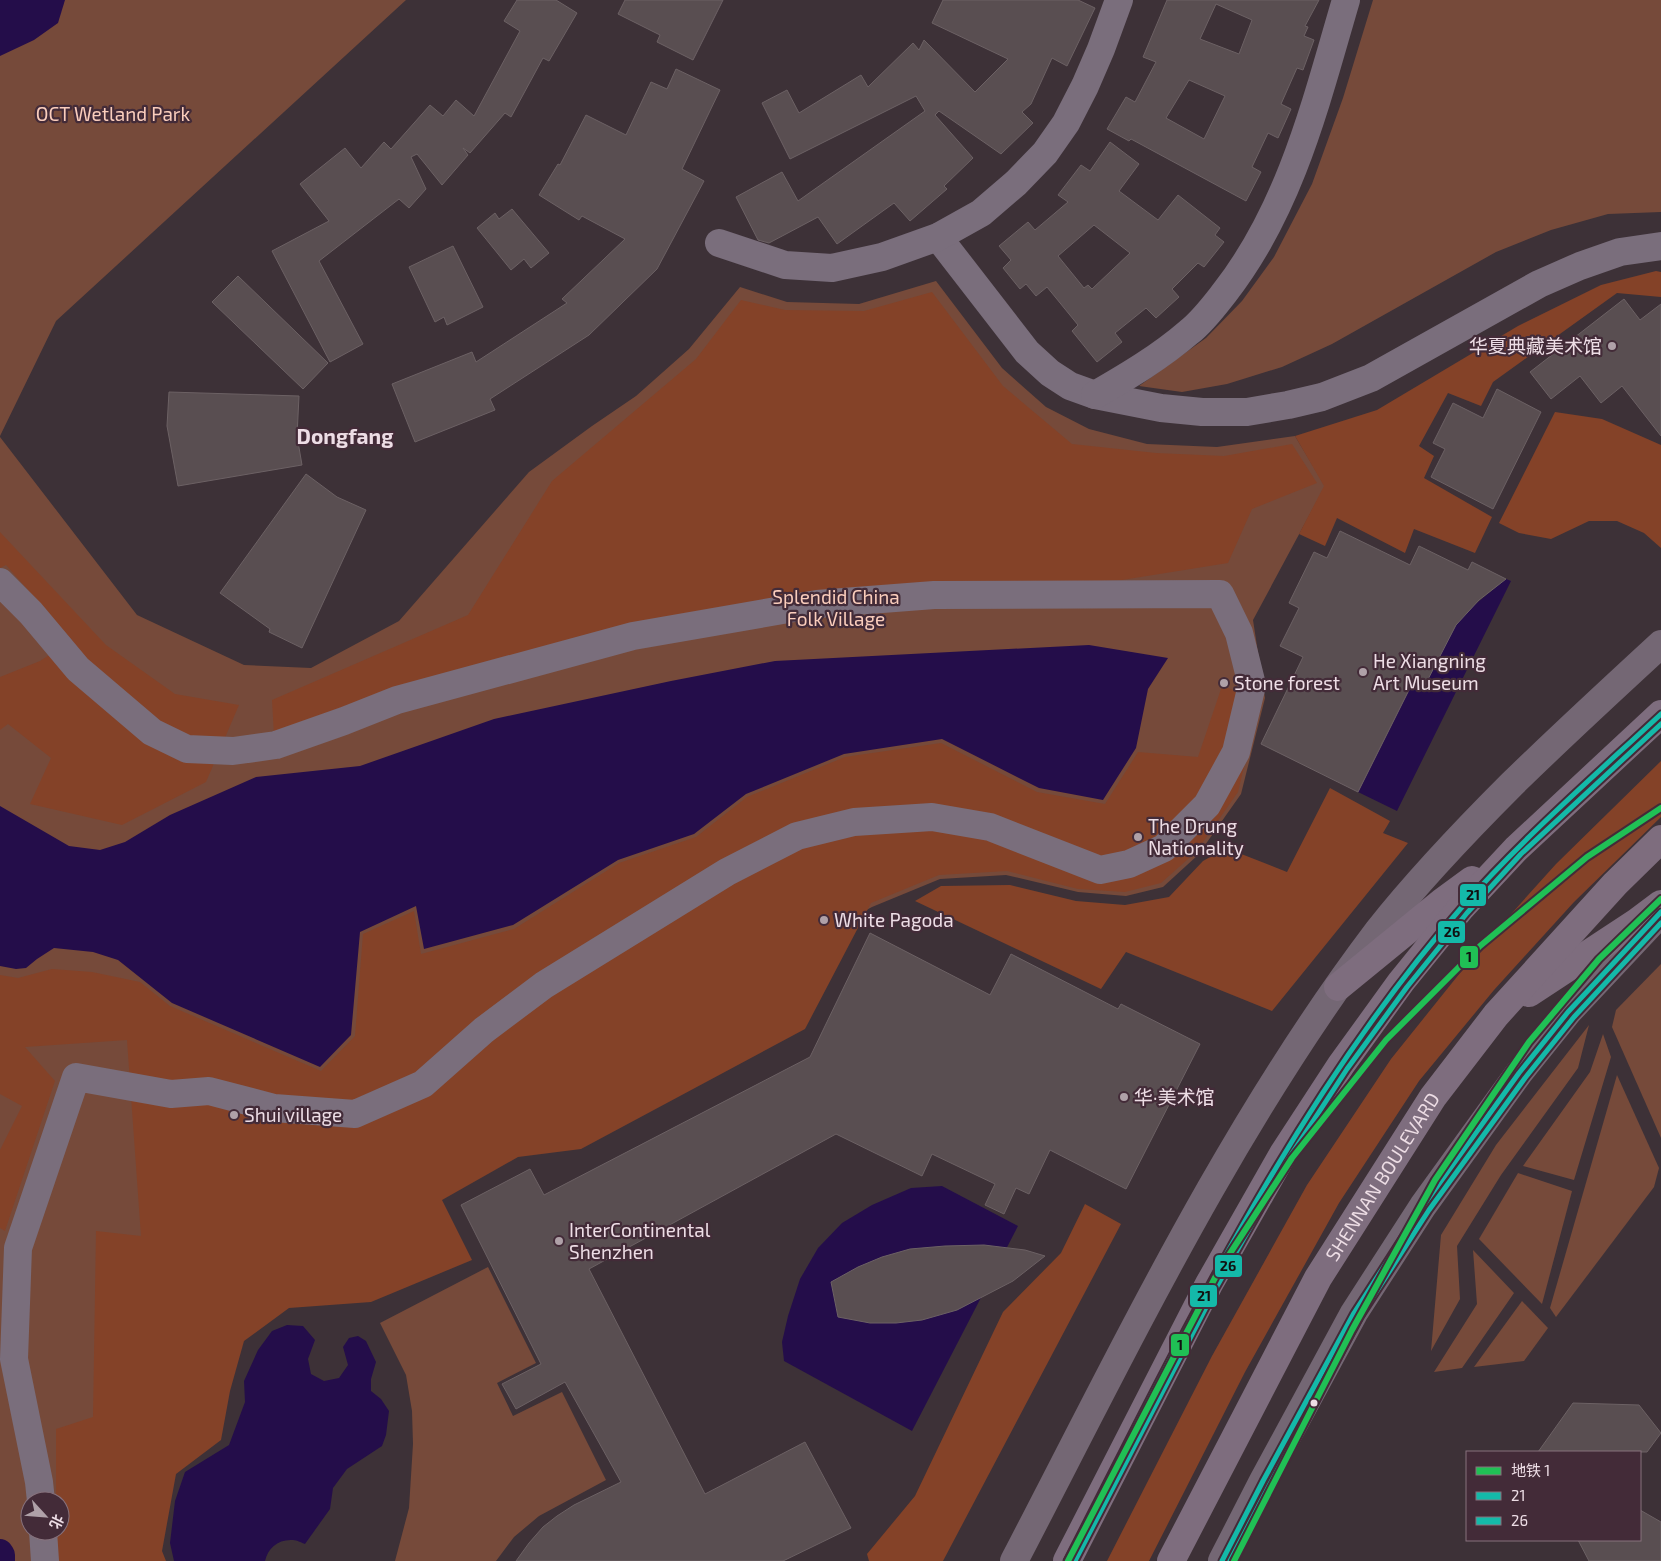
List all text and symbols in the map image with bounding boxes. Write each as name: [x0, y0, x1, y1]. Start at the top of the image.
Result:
park label: OCT Wetland Park: [36, 102, 190, 125]
place label: 华夏典藏美术馆: [1469, 334, 1602, 357]
marker: 华夏典藏美术馆: [1606, 340, 1618, 352]
district label: Dongfang: [297, 423, 393, 448]
park label: Splendid China Folk Village: [772, 585, 900, 630]
place label: He Xiangning Art Museum: [1373, 649, 1486, 694]
marker: He Xiangning Art Museum: [1357, 666, 1369, 678]
place label: Stone forest: [1234, 671, 1340, 694]
marker: Stone forest: [1218, 677, 1230, 689]
place label: The Drung Nationality: [1148, 814, 1244, 859]
marker: The Drung Nationality: [1132, 831, 1144, 843]
line badge: 21: [1459, 883, 1487, 907]
text: 21: [1466, 886, 1480, 903]
place label: White Pagoda: [834, 908, 954, 931]
marker: White Pagoda: [818, 914, 830, 926]
line badge: 26: [1437, 920, 1466, 944]
text: 26: [1444, 923, 1460, 940]
line badge: 1: [1459, 945, 1479, 969]
text: 1: [1466, 948, 1472, 965]
place label: 华·美术馆: [1134, 1085, 1214, 1108]
street label: SHENNAN BOULEVARD: [1320, 1088, 1444, 1265]
marker: 华·美术馆: [1118, 1091, 1130, 1103]
place label: Shui village: [244, 1103, 342, 1126]
marker: Shui village: [228, 1109, 240, 1121]
place label: InterContinental Shenzhen: [569, 1218, 711, 1263]
marker: InterContinental Shenzhen: [553, 1235, 565, 1247]
line badge: 26: [1214, 1254, 1243, 1278]
text: 26: [1220, 1257, 1236, 1274]
line badge: 21: [1189, 1284, 1218, 1308]
text: 21: [1197, 1287, 1211, 1304]
line badge: 1: [1170, 1333, 1190, 1357]
text: 1: [1177, 1336, 1183, 1353]
unlabelled marker: [1309, 1398, 1319, 1408]
legend: [1466, 1451, 1641, 1541]
text: 地铁 1: [1511, 1461, 1550, 1479]
text: 21: [1511, 1486, 1525, 1504]
north arrow: [20, 1491, 70, 1541]
text: 26: [1511, 1511, 1528, 1529]
text: 北: [46, 1512, 68, 1532]

